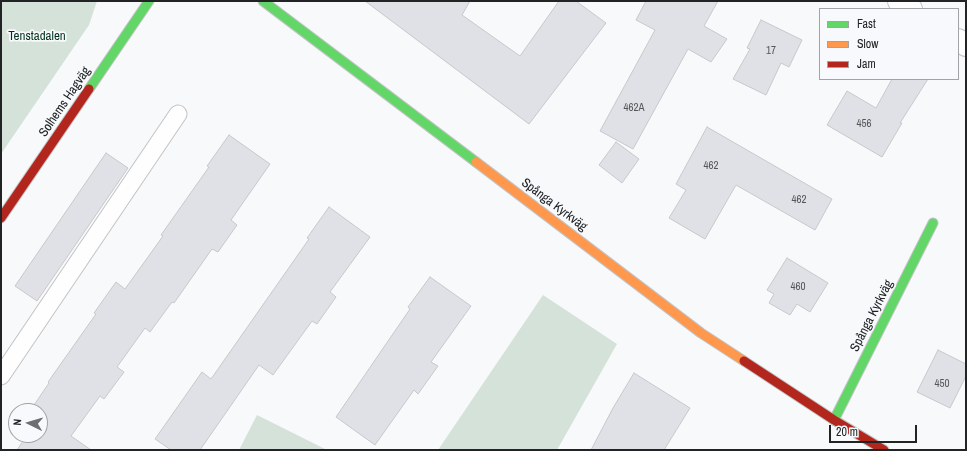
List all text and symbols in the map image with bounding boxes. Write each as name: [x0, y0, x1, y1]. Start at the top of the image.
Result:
legend: [819, 8, 959, 80]
text: Fast: [857, 16, 876, 32]
park label: Tenstadalen: [8, 29, 66, 45]
text: Slow: [857, 36, 878, 52]
house number: 17: [766, 44, 776, 58]
text: Jam: [857, 56, 876, 72]
street label: Solhems Hagväg: [36, 64, 94, 140]
house number: 462A: [623, 101, 645, 115]
house number: 456: [856, 117, 872, 131]
house number: 462: [703, 159, 719, 173]
street label: Spånga Kyrkväg: [518, 175, 590, 235]
house number: 462: [791, 193, 807, 207]
street label: Spånga Kyrkväg: [847, 278, 897, 354]
house number: 460: [790, 280, 806, 294]
house number: 450: [934, 377, 950, 391]
north arrow: [8, 403, 48, 443]
scale bar: [831, 417, 919, 443]
text: N: [10, 418, 24, 426]
text: 20 m: [836, 424, 858, 440]

